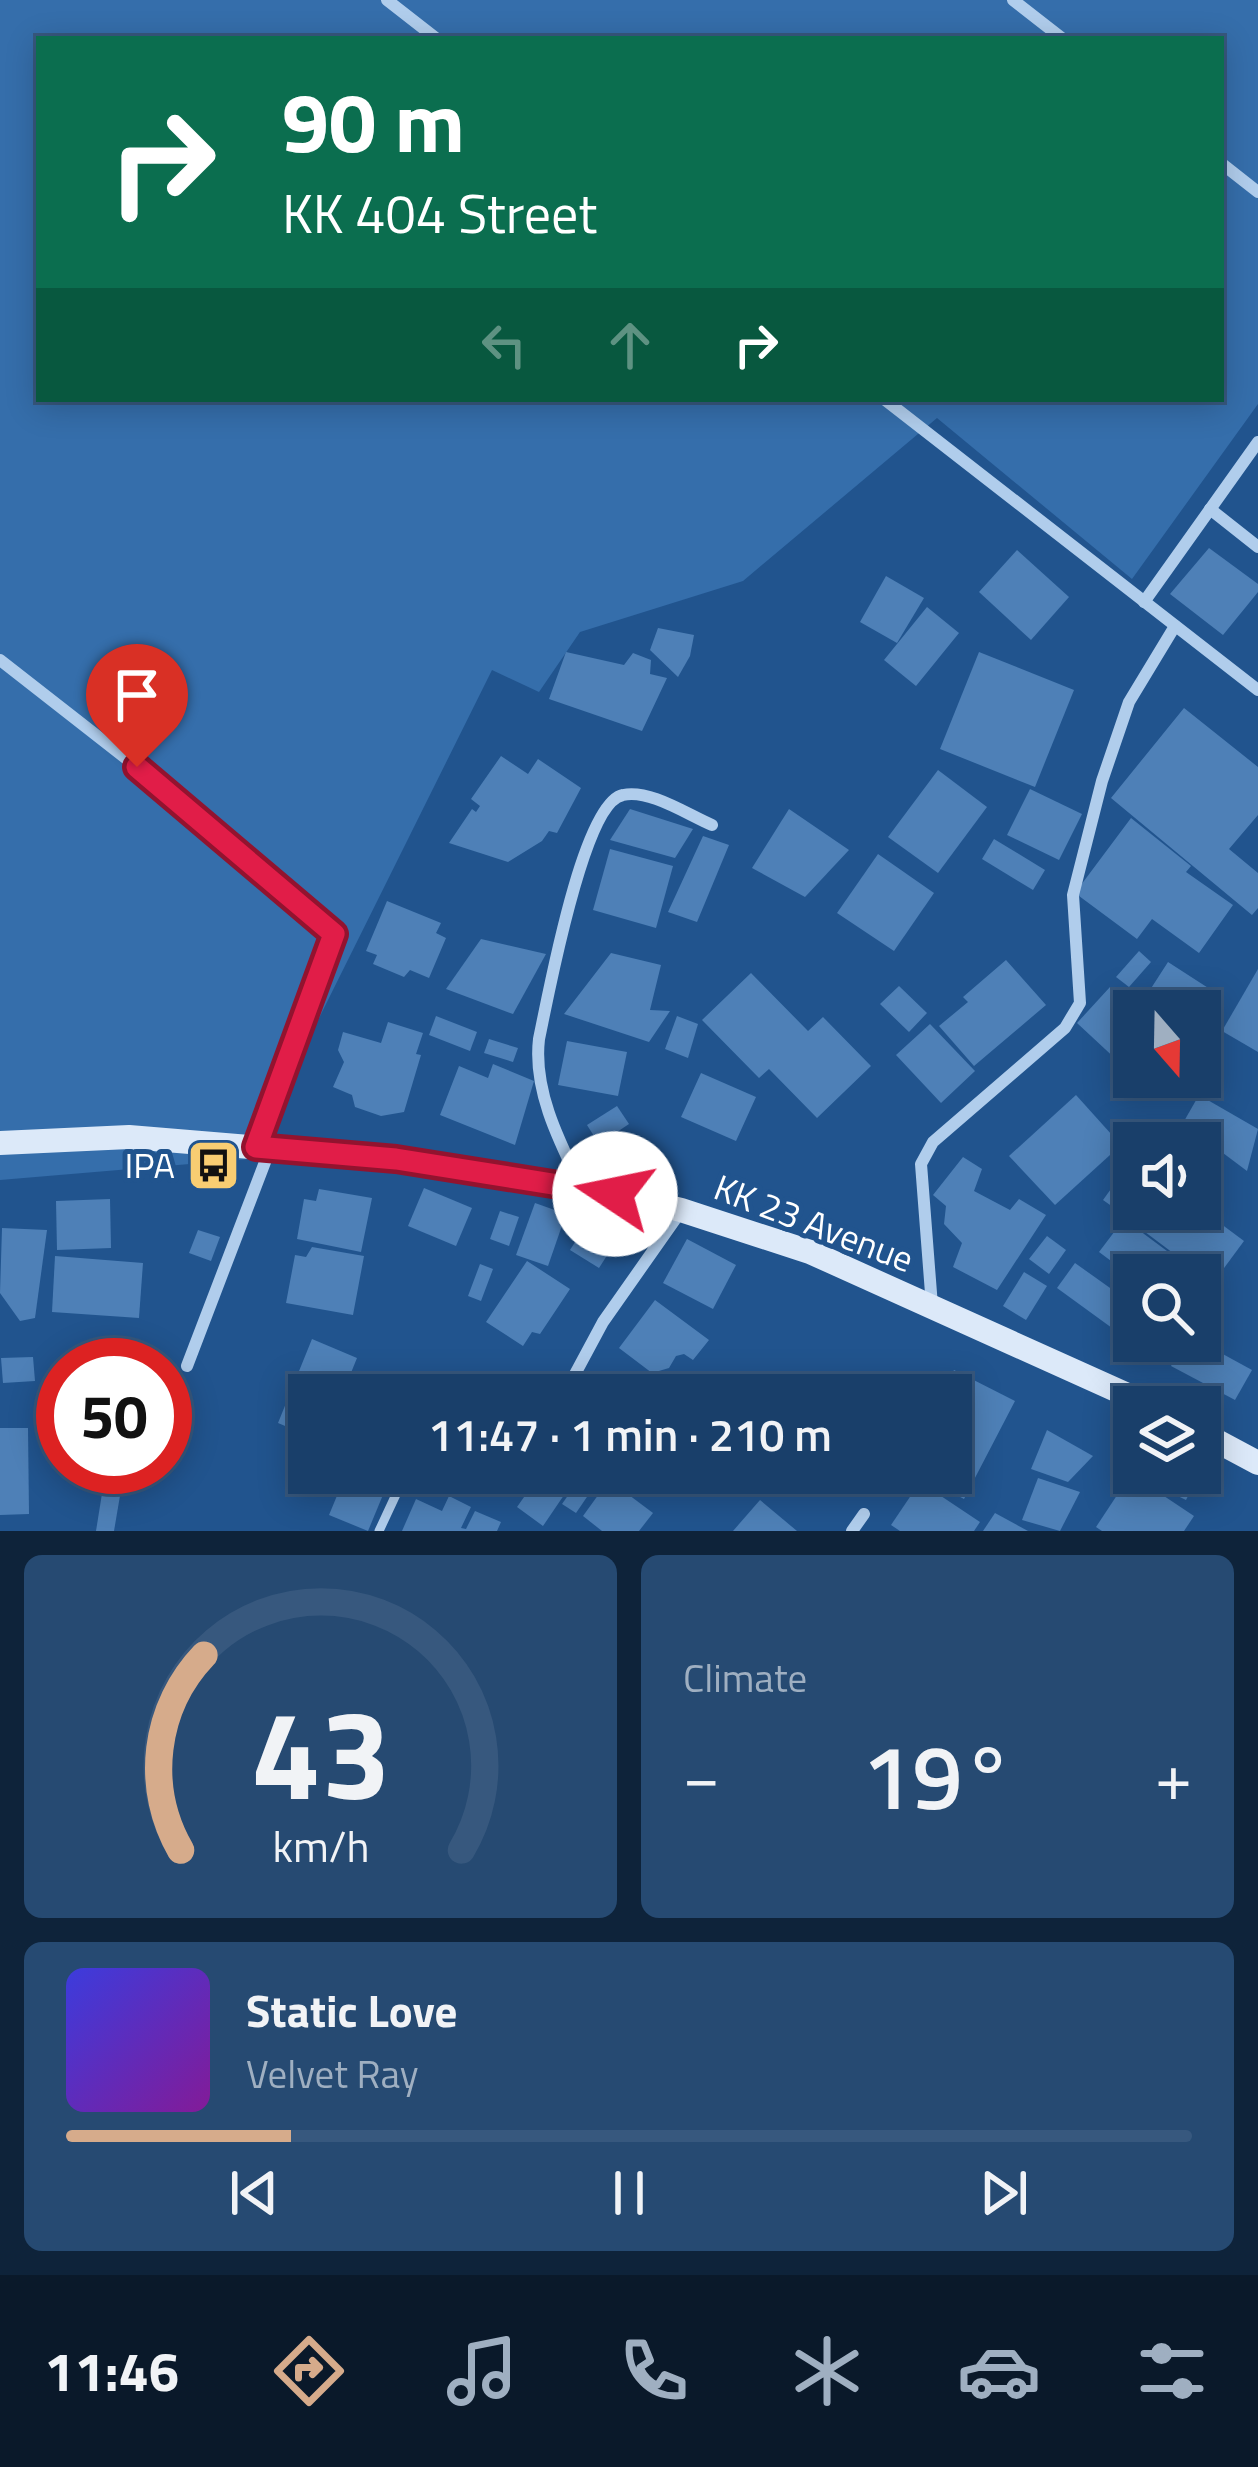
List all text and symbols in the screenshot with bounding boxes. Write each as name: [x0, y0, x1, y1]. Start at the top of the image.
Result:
text: 90 m: [282, 57, 465, 185]
icon: right: [84, 84, 240, 240]
text: KK 404 Street: [282, 172, 597, 254]
icon: left: [471, 312, 537, 378]
icon: ahead: [597, 312, 663, 378]
icon: right: [723, 312, 789, 378]
pin: [86, 644, 188, 767]
icon: arrive: [104, 662, 170, 728]
north arrow: [1113, 990, 1221, 1098]
map controls: [1113, 990, 1221, 1494]
button: sound: [1113, 1122, 1221, 1230]
position arrow: [552, 1131, 678, 1257]
place label: IPA: [124, 1137, 175, 1192]
bus stop icon: IPA: [186, 1137, 242, 1193]
street label: KK 23 Avenue: [706, 1159, 922, 1286]
button: search: [1113, 1254, 1221, 1362]
speed limit sign: 50: [36, 1338, 192, 1494]
button: layers: [1113, 1386, 1221, 1494]
text: 11:47 · 1 min · 210 m: [428, 1400, 832, 1468]
text: Climate: [683, 1648, 807, 1707]
text: 43: [251, 1658, 390, 1847]
text: 19°: [862, 1707, 1013, 1844]
text: −: [683, 1725, 720, 1826]
text: +: [1155, 1725, 1192, 1826]
text: km/h: [272, 1812, 369, 1878]
text: Static Love: [246, 1976, 458, 2044]
text: Velvet Ray: [246, 2044, 419, 2103]
icon: previous: [221, 2160, 287, 2226]
icon: pause: [596, 2160, 662, 2226]
icon: next: [971, 2160, 1037, 2226]
icon: directions: [267, 2329, 351, 2413]
icon: music: [440, 2329, 524, 2413]
icon: phone: [612, 2329, 696, 2413]
icon: climate: [785, 2329, 869, 2413]
icon: car: [957, 2329, 1041, 2413]
icon: filters: [1130, 2329, 1214, 2413]
text: 11:46: [44, 2330, 179, 2412]

